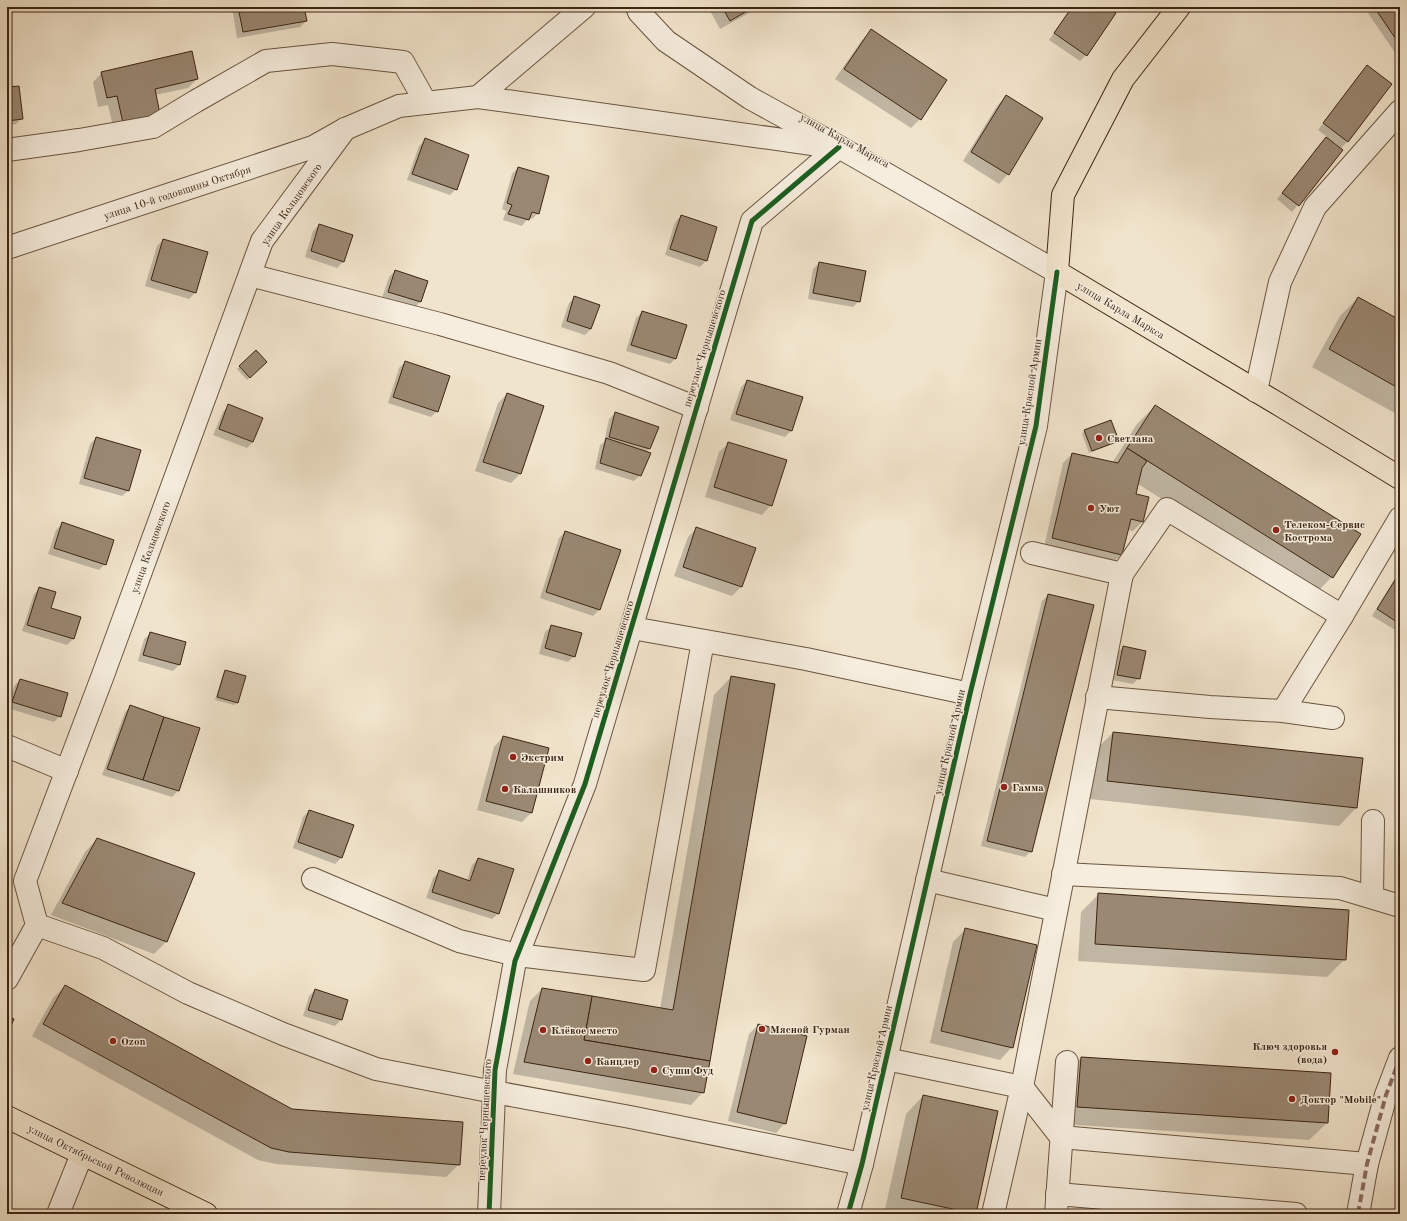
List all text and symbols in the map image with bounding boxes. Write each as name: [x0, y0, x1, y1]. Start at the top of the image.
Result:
street label: улица Карла Маркса: [798, 112, 891, 171]
street label: улица Кольцовского: [260, 162, 325, 248]
street label: улица 10-й годовщины Октября: [102, 164, 253, 222]
street label: улица Карла Маркса: [1074, 281, 1167, 342]
street label: переулок Чернышевского: [682, 288, 729, 409]
street label: улица Красной Армии: [1017, 338, 1044, 446]
marker: Светлана: [1094, 433, 1104, 443]
place label: Светлана: [1107, 434, 1154, 445]
street label: улица Кольцовского: [130, 500, 173, 595]
marker: Уют: [1086, 503, 1096, 513]
place label: Уют: [1099, 504, 1120, 515]
place label: Телеком-Сервис Кострома: [1284, 520, 1365, 544]
marker: Телеком-Сервис Кострома: [1271, 525, 1281, 535]
street label: переулок Чернышевского: [590, 599, 637, 720]
street label: улица Красной Армии: [933, 688, 968, 796]
marker: Экстрим: [508, 752, 518, 762]
place label: Экстрим: [521, 753, 564, 764]
marker: Гамма: [999, 782, 1009, 792]
place label: Гамма: [1012, 783, 1044, 794]
marker: Калашников: [500, 784, 510, 794]
place label: Калашников: [513, 785, 577, 796]
street label: улица Красной Армии: [860, 1004, 895, 1112]
marker: Мясной Гурман: [757, 1024, 767, 1034]
marker: Клёвое место: [538, 1025, 548, 1035]
place label: Мясной Гурман: [770, 1025, 850, 1036]
place label: Клёвое место: [551, 1026, 618, 1037]
marker: Ozon: [108, 1036, 118, 1046]
place label: Ozon: [121, 1037, 146, 1048]
place label: Ключ здоровья (вода): [1252, 1042, 1327, 1066]
marker: Ключ здоровья (вода): [1330, 1047, 1340, 1057]
marker: Канцлер: [583, 1056, 593, 1066]
place label: Канцлер: [596, 1057, 639, 1068]
street label: переулок Чернышевского: [477, 1059, 494, 1181]
marker: Суши Фуд: [649, 1065, 659, 1075]
place label: Суши Фуд: [662, 1066, 714, 1077]
marker: Доктор "Mobile": [1287, 1094, 1297, 1104]
place label: Доктор "Mobile": [1300, 1095, 1381, 1106]
street label: улица Октябрьской Революции: [26, 1124, 165, 1199]

